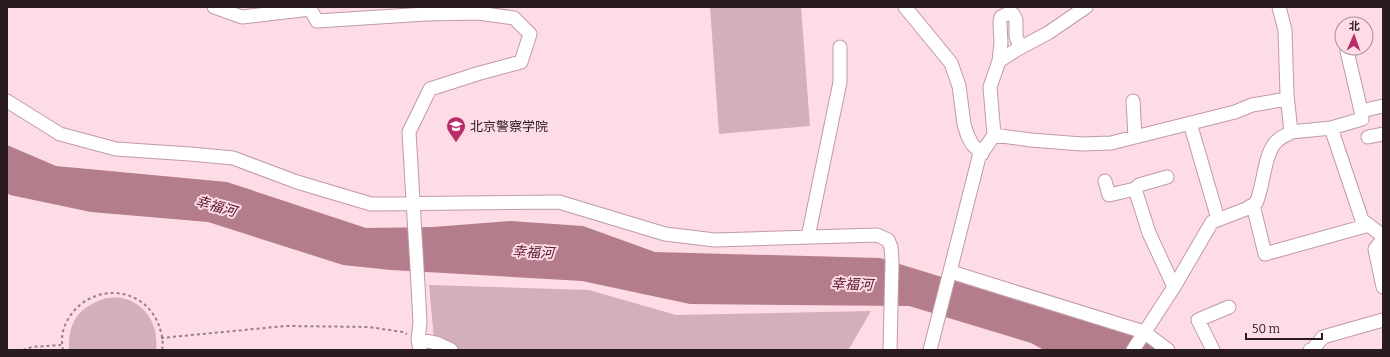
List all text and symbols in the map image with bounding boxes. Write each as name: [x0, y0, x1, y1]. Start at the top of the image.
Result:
north arrow: [1334, 16, 1374, 56]
text: 北: [1349, 20, 1360, 33]
school or university icon: 北京警察学院: [445, 115, 467, 143]
place label: 北京警察学院: [470, 119, 548, 134]
water label: 幸福河: [193, 193, 241, 221]
water label: 幸福河: [512, 243, 557, 262]
water label: 幸福河: [831, 275, 876, 294]
scale bar: [1246, 315, 1322, 341]
text: 50 m: [1252, 322, 1281, 336]

